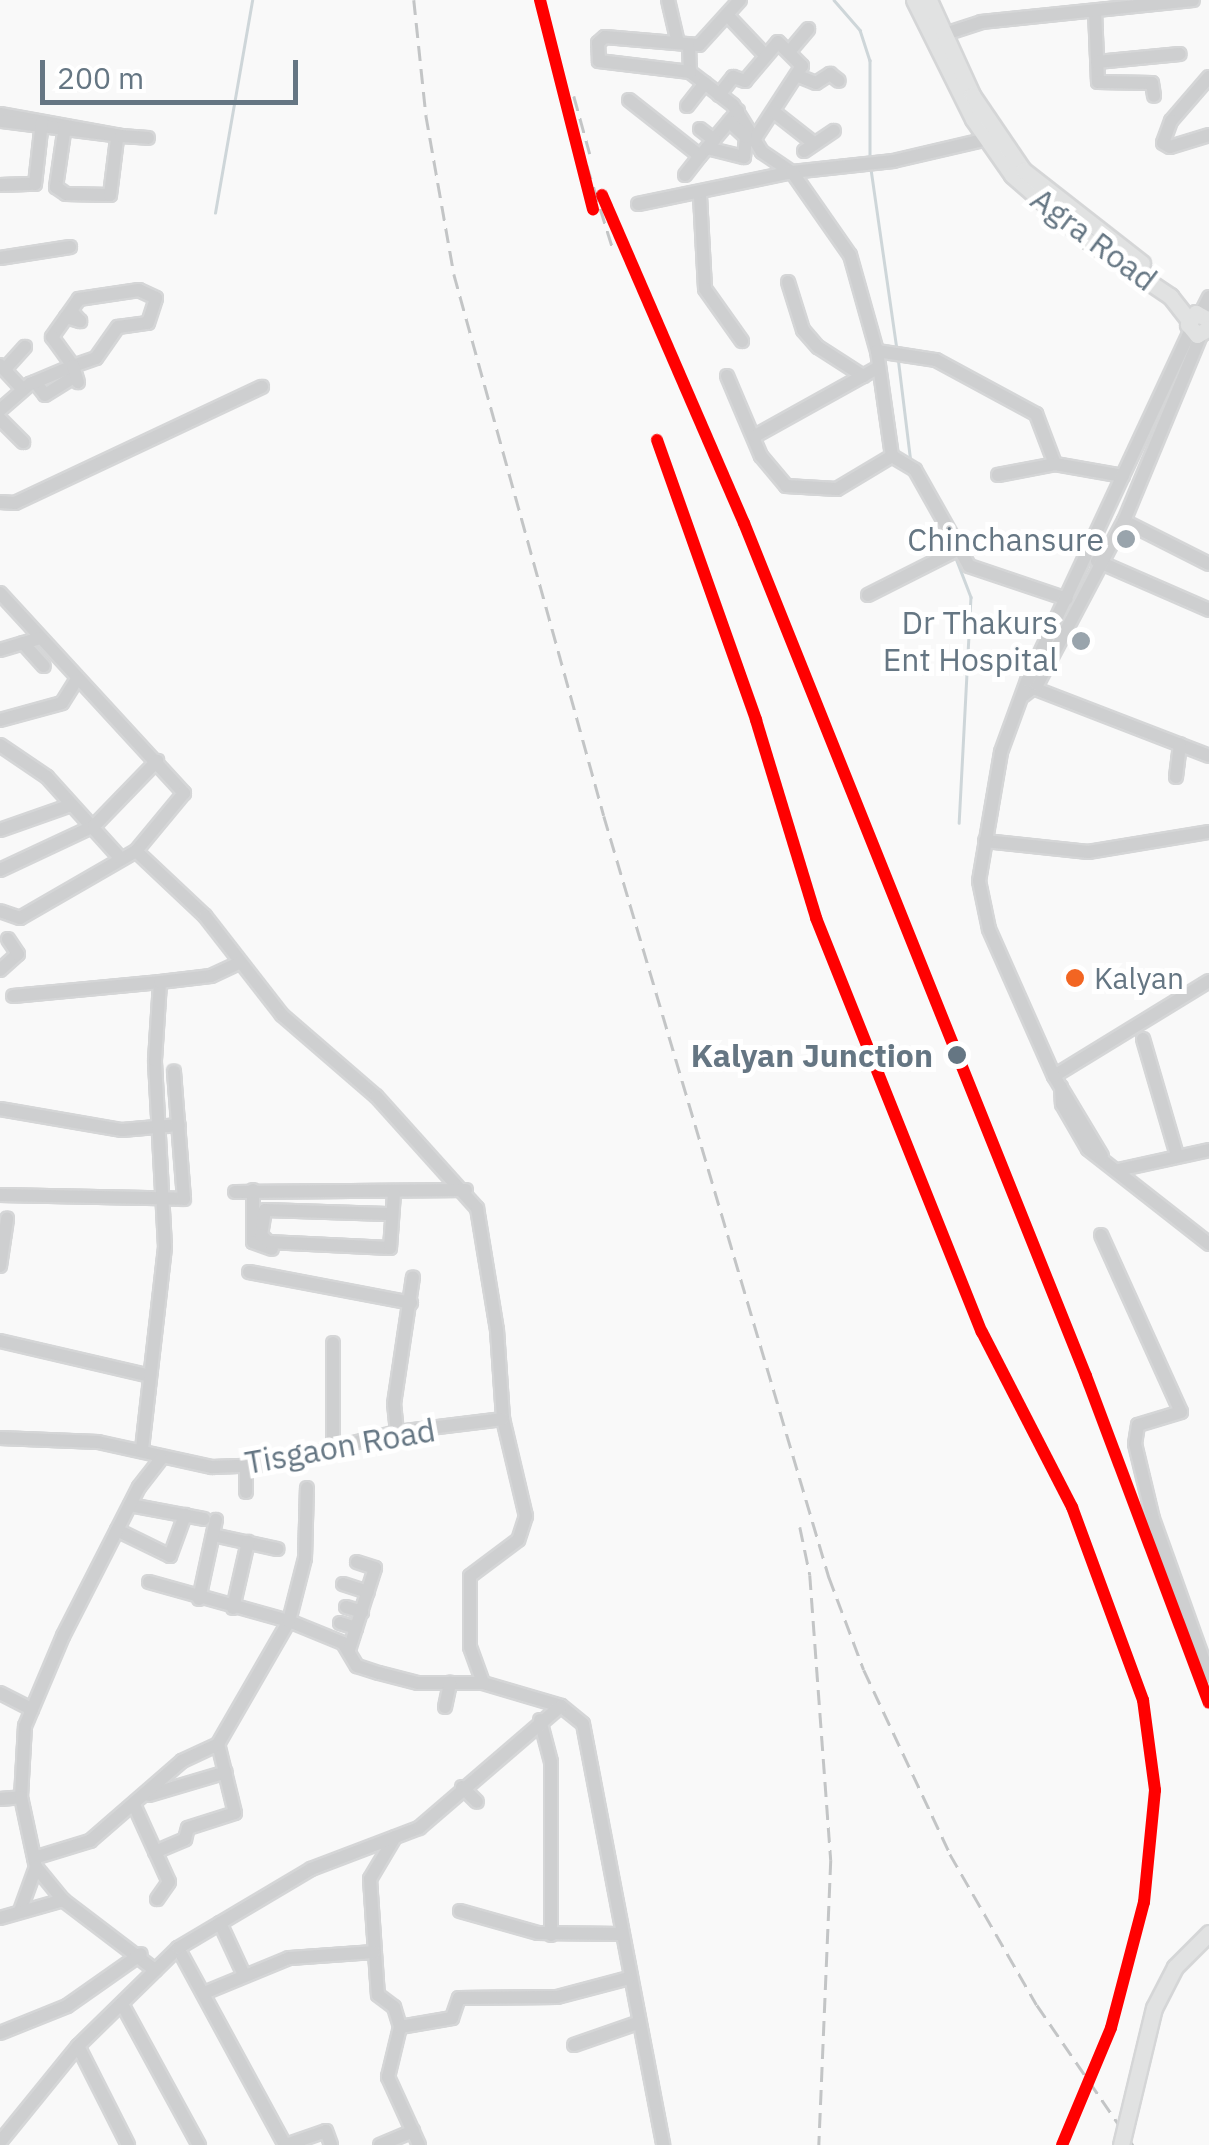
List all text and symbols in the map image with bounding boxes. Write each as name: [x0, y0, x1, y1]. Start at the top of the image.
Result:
scale bar: [45, 40, 302, 102]
text: 200 m: [57, 58, 144, 97]
street label: Agra Road: [1024, 179, 1164, 299]
place label: Chinchansure: [907, 520, 1104, 558]
marker: Chinchansure: [1113, 526, 1139, 552]
place label: Dr Thakurs Ent Hospital: [883, 604, 1058, 679]
marker: Dr Thakurs Ent Hospital: [1068, 628, 1094, 654]
place label: Kalyan: [1094, 960, 1184, 996]
marker: Kalyan: [1065, 968, 1085, 988]
place label: Kalyan Junction: [691, 1036, 933, 1074]
marker: Kalyan Junction: [942, 1040, 972, 1070]
street label: Tisgaon Road: [242, 1410, 438, 1482]

